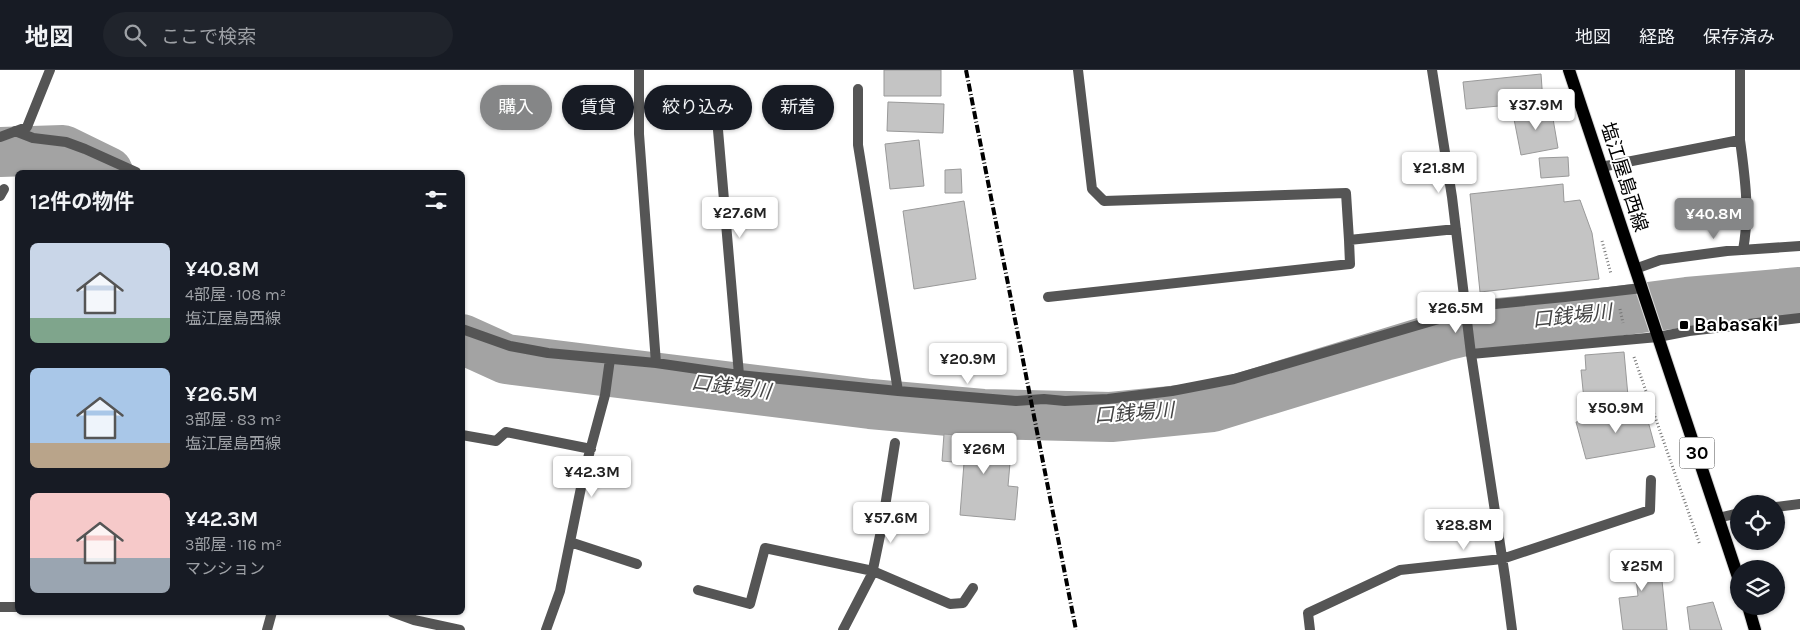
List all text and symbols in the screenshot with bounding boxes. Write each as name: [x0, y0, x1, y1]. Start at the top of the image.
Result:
search box: [103, 12, 453, 57]
icon: search: [121, 21, 149, 49]
text: 地図: [25, 23, 73, 51]
text: ここで検索: [161, 26, 256, 48]
text: 地図: [1575, 26, 1611, 48]
text: 経路: [1639, 26, 1675, 48]
text: 保存済み: [1703, 26, 1775, 48]
chip: 購入: [480, 85, 552, 130]
chip: 賃貸: [562, 85, 634, 130]
chip: 絞り込み: [644, 85, 752, 130]
chip: 新着: [762, 85, 834, 130]
pin: ¥37.9M: [1495, 88, 1577, 131]
text: ¥37.9M: [1509, 95, 1563, 114]
street label: 塩江屋島西線: [1596, 119, 1652, 235]
pin: ¥21.8M: [1398, 152, 1480, 194]
text: ¥21.8M: [1413, 158, 1465, 177]
icon: filters: [422, 186, 450, 214]
text: 12件の物件: [30, 190, 134, 214]
pin: ¥27.6M: [699, 196, 781, 239]
pin: ¥40.8M: [1673, 198, 1755, 240]
text: ¥27.6M: [713, 203, 767, 222]
text: ¥40.8M: [1686, 204, 1742, 223]
text: ¥40.8M: [185, 257, 260, 281]
icon: home: [70, 263, 130, 323]
text: 4部屋 · 108 m²: [185, 285, 286, 304]
pin: ¥26.5M: [1415, 292, 1497, 334]
text: ¥26.5M: [1428, 298, 1484, 317]
water label: 口銭場川: [1531, 300, 1615, 332]
text: 塩江屋島西線: [185, 309, 281, 328]
place label: Babasaki: [1694, 314, 1779, 336]
marker: Babasaki: [1678, 319, 1690, 331]
pin: ¥20.9M: [927, 342, 1009, 385]
text: ¥20.9M: [940, 349, 996, 368]
water label: 口銭場川: [690, 371, 774, 404]
text: ¥26.5M: [185, 382, 258, 406]
icon: home: [70, 388, 130, 448]
pin: ¥50.9M: [1575, 392, 1657, 434]
text: ¥50.9M: [1588, 398, 1644, 417]
water label: 口銭場川: [1093, 399, 1177, 427]
text: 3部屋 · 83 m²: [185, 410, 281, 429]
pin: ¥26M: [954, 432, 1014, 475]
text: 塩江屋島西線: [185, 434, 281, 453]
road number: 30: [1680, 438, 1714, 468]
text: ¥26M: [963, 439, 1005, 458]
pin: ¥42.3M: [551, 456, 633, 498]
text: ¥42.3M: [564, 462, 620, 481]
map controls: [1730, 495, 1785, 615]
button: locate: [1730, 495, 1785, 550]
pin: ¥57.6M: [850, 502, 932, 544]
text: ¥42.3M: [185, 507, 258, 531]
text: ¥57.6M: [864, 508, 918, 527]
pin: ¥28.8M: [1423, 508, 1505, 551]
icon: home: [70, 513, 130, 573]
text: ¥28.8M: [1435, 515, 1493, 534]
text: 3部屋 · 116 m²: [185, 535, 282, 554]
pin: ¥25M: [1612, 550, 1672, 592]
text: ¥25M: [1621, 556, 1663, 575]
text: マンション: [185, 559, 265, 578]
button: layers: [1730, 560, 1785, 615]

